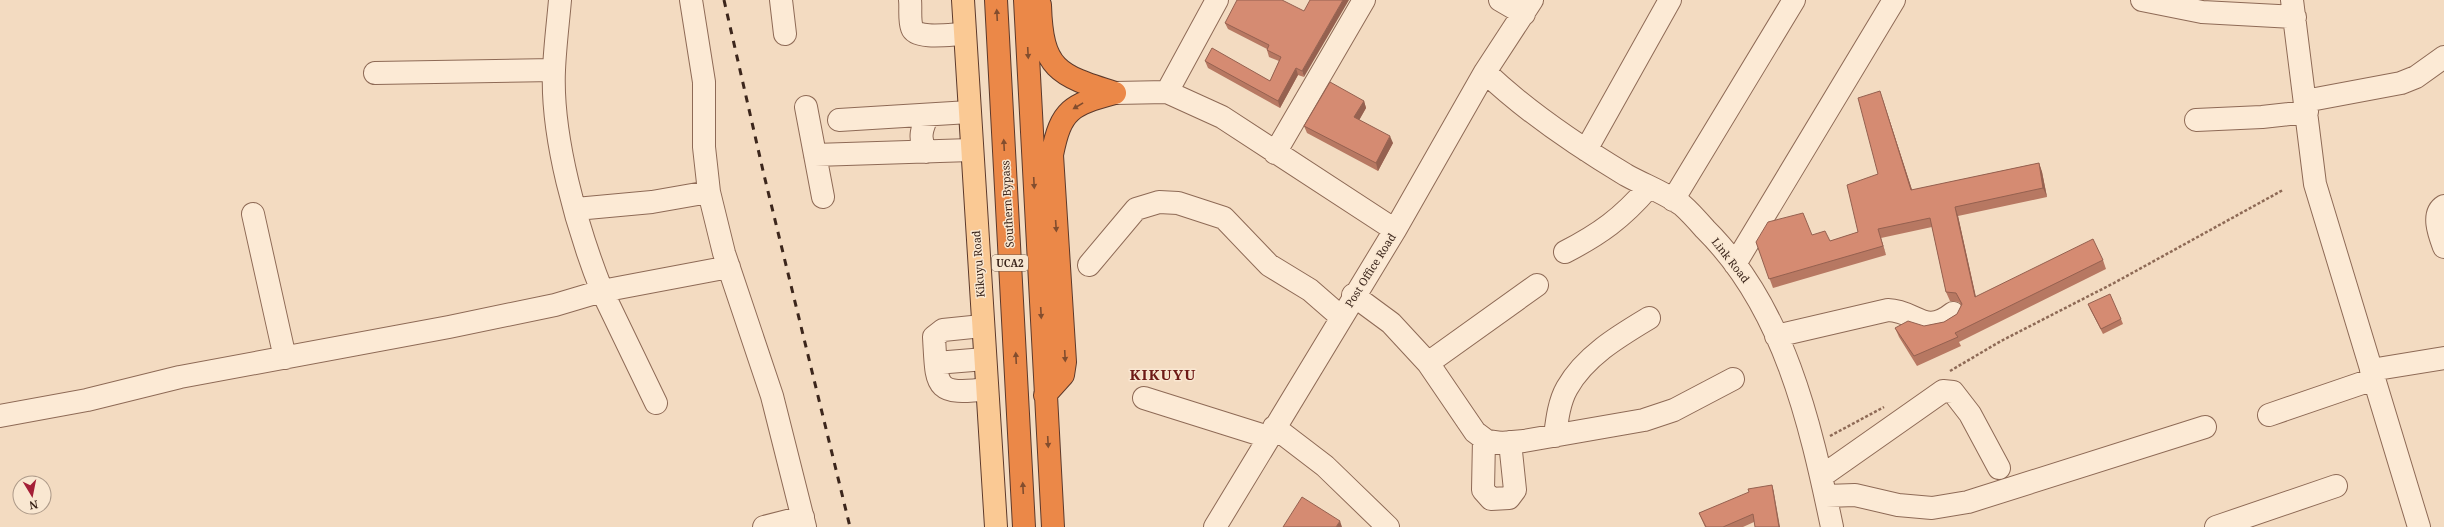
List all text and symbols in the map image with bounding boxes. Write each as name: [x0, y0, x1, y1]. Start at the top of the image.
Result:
one-way arrow: [994, 8, 1000, 21]
one-way arrow: [1024, 47, 1031, 59]
one-way arrow: [1072, 103, 1084, 110]
one-way arrow: [1001, 138, 1007, 151]
street label: Southern Bypass: [997, 160, 1017, 248]
one-way arrow: [1031, 177, 1038, 189]
one-way arrow: [1052, 220, 1059, 232]
street label: Kikuyu Road: [968, 230, 988, 298]
street label: Post Office Road: [1341, 230, 1399, 310]
street label: Link Road: [1709, 234, 1753, 286]
road number: UCA2: [992, 255, 1028, 271]
one-way arrow: [1038, 307, 1045, 319]
one-way arrow: [1061, 350, 1068, 362]
one-way arrow: [1012, 352, 1019, 364]
district label: KIKUYU: [1130, 364, 1196, 384]
one-way arrow: [1044, 436, 1051, 448]
north arrow: [12, 475, 52, 515]
one-way arrow: [1019, 482, 1026, 494]
text: N: [28, 497, 39, 514]

